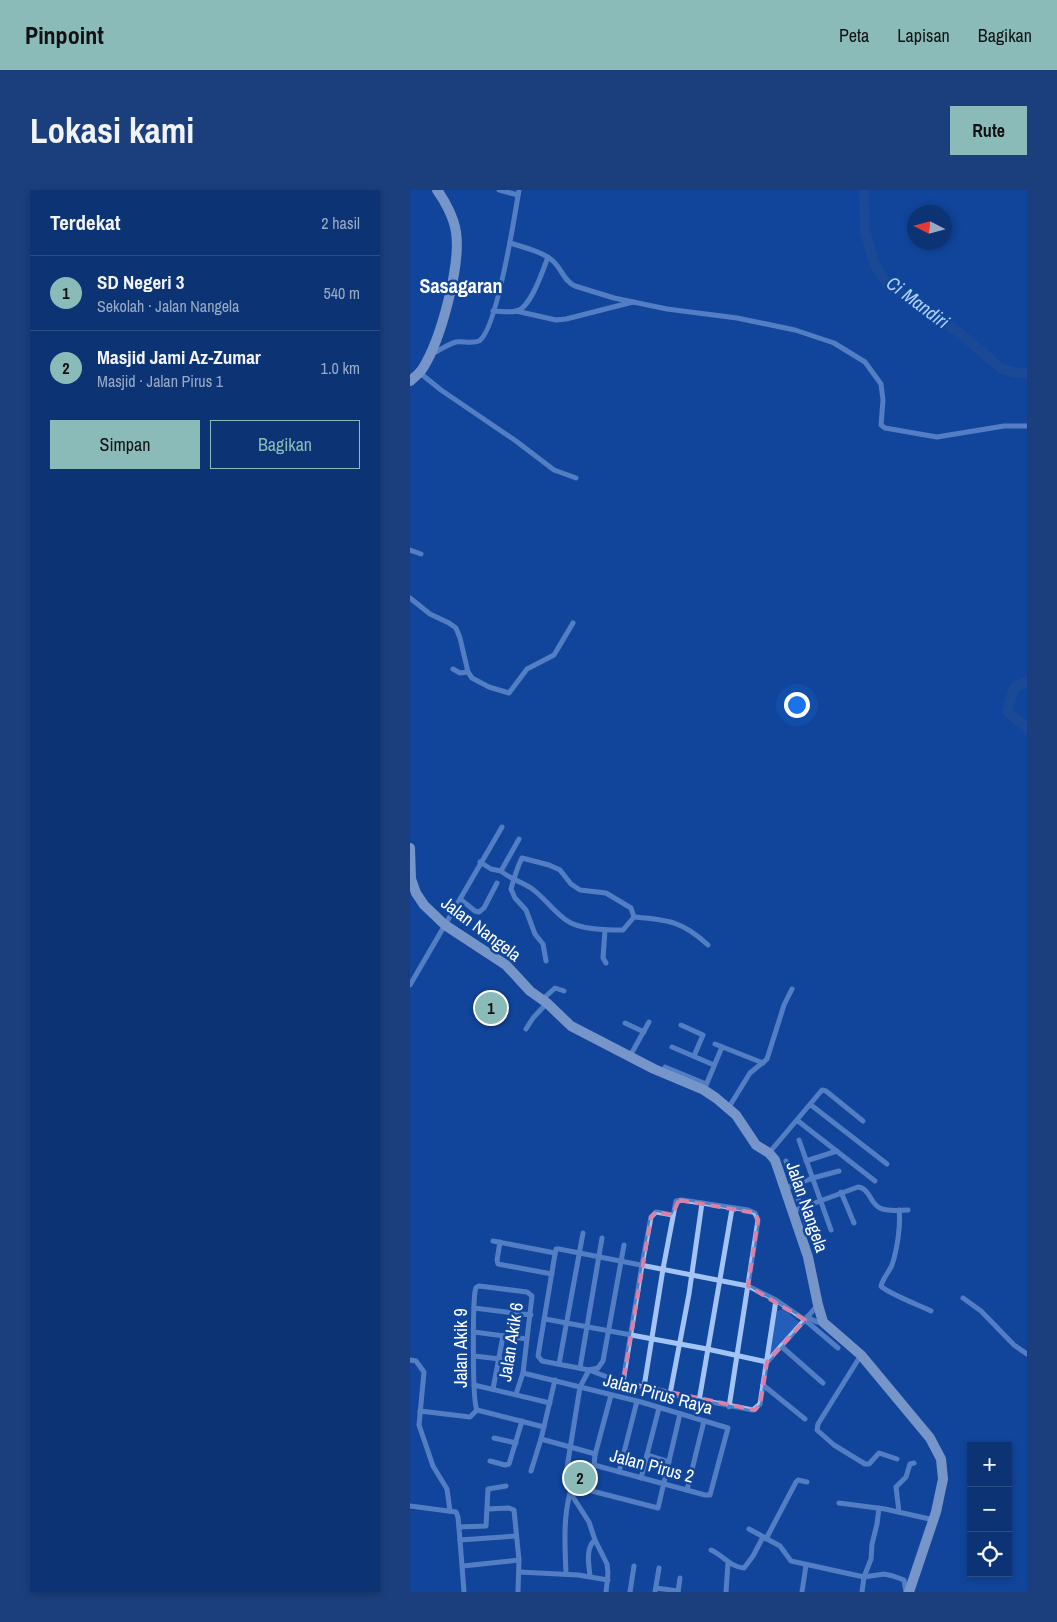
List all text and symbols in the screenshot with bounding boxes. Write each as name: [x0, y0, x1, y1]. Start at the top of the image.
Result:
text: Pinpoint: [25, 19, 104, 51]
text: Peta: [839, 23, 869, 48]
text: Lapisan: [897, 23, 950, 48]
text: Bagikan: [978, 23, 1032, 48]
button: Rute: [950, 106, 1027, 155]
text: Lokasi kami: [30, 107, 194, 154]
north arrow: [907, 205, 952, 250]
text: Terdekat: [50, 208, 121, 237]
text: 2 hasil: [321, 212, 360, 234]
text: SD Negeri 3: [97, 269, 184, 295]
water label: Ci Mandiri: [881, 270, 955, 335]
district label: Sasagaran: [420, 272, 502, 299]
text: 1: [62, 282, 70, 304]
text: 540 m: [324, 282, 360, 304]
text: Sekolah · Jalan Nangela: [97, 295, 239, 317]
text: Masjid Jami Az-Zumar: [97, 344, 261, 370]
text: 2: [62, 357, 70, 379]
text: 1.0 km: [321, 357, 360, 379]
text: Masjid · Jalan Pirus 1: [97, 370, 223, 392]
button: Simpan: [50, 420, 200, 469]
button: Bagikan: [210, 420, 360, 469]
your location: [784, 692, 810, 718]
street label: Jalan Nangela: [436, 890, 527, 967]
pin: 1: [475, 989, 507, 1027]
street label: Jalan Nangela: [780, 1158, 835, 1256]
street label: Jalan Akik 6: [492, 1301, 529, 1383]
street label: Jalan Akik 9: [448, 1308, 473, 1388]
street label: Jalan Pirus Raya: [601, 1367, 716, 1420]
street label: Jalan Pirus 2: [607, 1442, 697, 1489]
map controls: [967, 1442, 1012, 1577]
button: +: [967, 1442, 1012, 1487]
pin: 2: [564, 1459, 596, 1497]
button: −: [967, 1487, 1012, 1532]
button: locate: [967, 1532, 1012, 1577]

